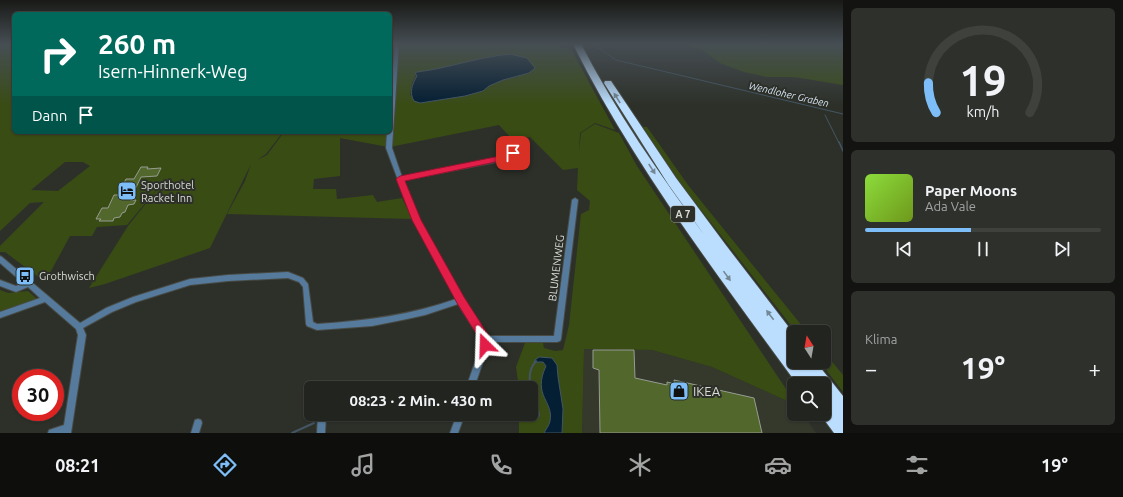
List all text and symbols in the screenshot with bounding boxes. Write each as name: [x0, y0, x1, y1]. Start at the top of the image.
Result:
icon: right: [32, 28, 84, 80]
text: 260 m: [98, 28, 176, 59]
text: 19: [960, 57, 1006, 104]
text: Isern-Hinnerk-Weg: [98, 61, 248, 81]
water label: Wendloher Graben: [748, 80, 830, 109]
one-way arrow: [613, 92, 620, 104]
text: km/h: [967, 103, 999, 119]
icon: arrive: [75, 104, 97, 126]
text: Dann: [32, 107, 67, 124]
pin: [496, 136, 530, 170]
icon: arrive: [502, 142, 524, 164]
one-way arrow: [648, 164, 656, 174]
place label: Sporthotel Racket Inn: [141, 179, 194, 204]
hotel icon: Sporthotel Racket Inn: [116, 180, 138, 202]
text: Paper Moons: [925, 182, 1017, 199]
text: Ada Vale: [925, 199, 976, 213]
road number: A 7: [671, 206, 695, 222]
street label: BLUMENWEG: [546, 234, 566, 302]
icon: previous: [893, 238, 915, 260]
icon: pause: [972, 238, 994, 260]
icon: next: [1051, 238, 1073, 260]
bus stop icon: Grothwisch: [14, 265, 36, 287]
place label: Grothwisch: [39, 270, 95, 282]
one-way arrow: [723, 270, 731, 281]
one-way arrow: [766, 310, 774, 321]
position arrow: [464, 324, 506, 366]
north arrow: [787, 325, 831, 369]
map controls: [787, 325, 831, 421]
text: Klima: [865, 332, 897, 346]
text: 19°: [961, 351, 1005, 385]
text: −: [865, 356, 877, 381]
text: +: [1089, 356, 1101, 381]
speed limit sign: 30: [12, 369, 64, 421]
button: search: [787, 377, 831, 421]
shop icon: IKEA: [668, 380, 690, 402]
place label: IKEA: [693, 384, 721, 398]
text: 08:23 · 2 Min. · 430 m: [350, 392, 493, 409]
icon: directions: [211, 451, 239, 479]
icon: music: [349, 451, 377, 479]
icon: phone: [487, 451, 515, 479]
icon: climate: [626, 451, 654, 479]
icon: car: [764, 451, 792, 479]
icon: filters: [903, 451, 931, 479]
text: 08:21: [55, 455, 100, 475]
text: 19°: [1041, 455, 1068, 475]

